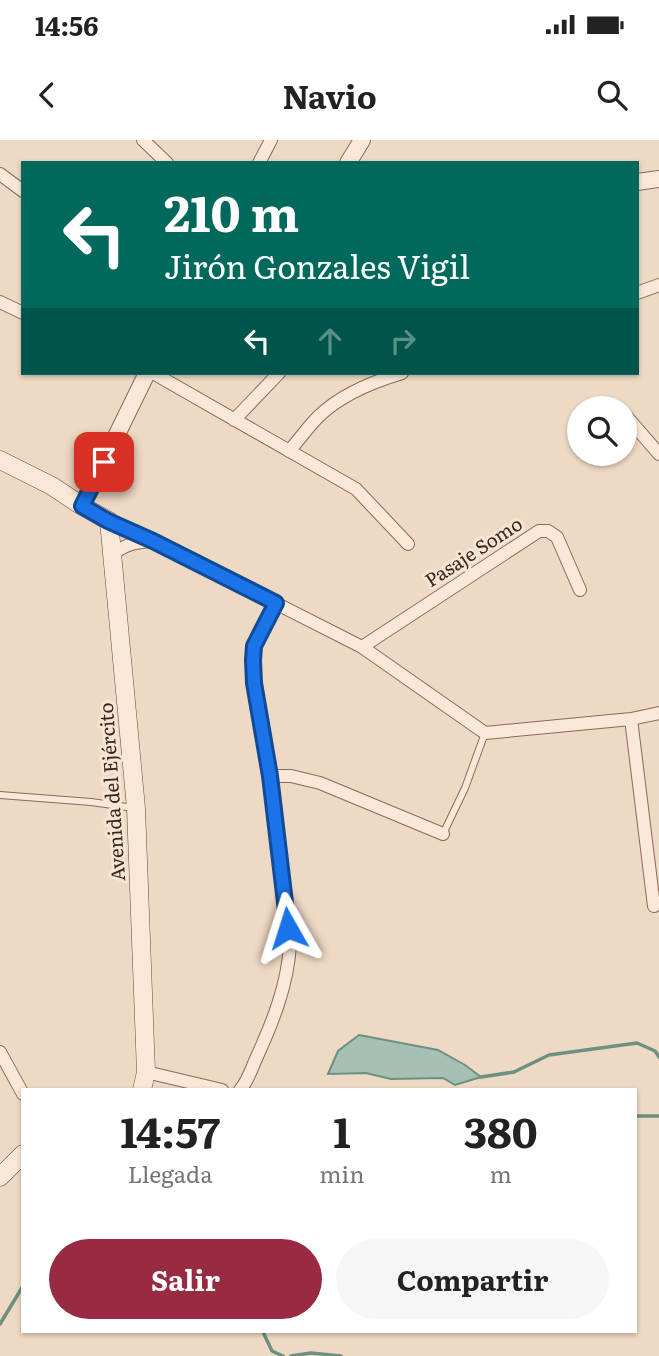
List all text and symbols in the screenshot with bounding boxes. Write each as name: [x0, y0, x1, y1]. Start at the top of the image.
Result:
text: 14:56: [35, 5, 98, 44]
text: Navio: [282, 71, 377, 119]
icon: back: [28, 76, 66, 114]
icon: search: [593, 76, 631, 114]
text: 210 m: [164, 174, 299, 247]
icon: left: [49, 189, 140, 280]
text: Jirón Gonzales Vigil: [164, 241, 470, 289]
icon: left: [238, 322, 276, 360]
icon: ahead: [311, 322, 349, 360]
icon: right: [384, 322, 422, 360]
map controls: [567, 396, 637, 466]
button: search: [567, 396, 637, 466]
pin: [74, 432, 134, 492]
icon: arrive: [85, 443, 123, 481]
street label: Pasaje Somo: [419, 509, 527, 593]
street label: Avenida del Ejército: [91, 702, 131, 882]
position arrow: [251, 891, 325, 965]
text: 14:57: [120, 1099, 220, 1161]
text: 1: [333, 1099, 351, 1161]
text: 380: [464, 1099, 538, 1161]
text: Llegada: [128, 1156, 213, 1190]
text: min: [319, 1156, 364, 1190]
text: m: [490, 1156, 512, 1190]
button: Salir: [49, 1239, 322, 1319]
button: Compartir: [336, 1239, 609, 1319]

